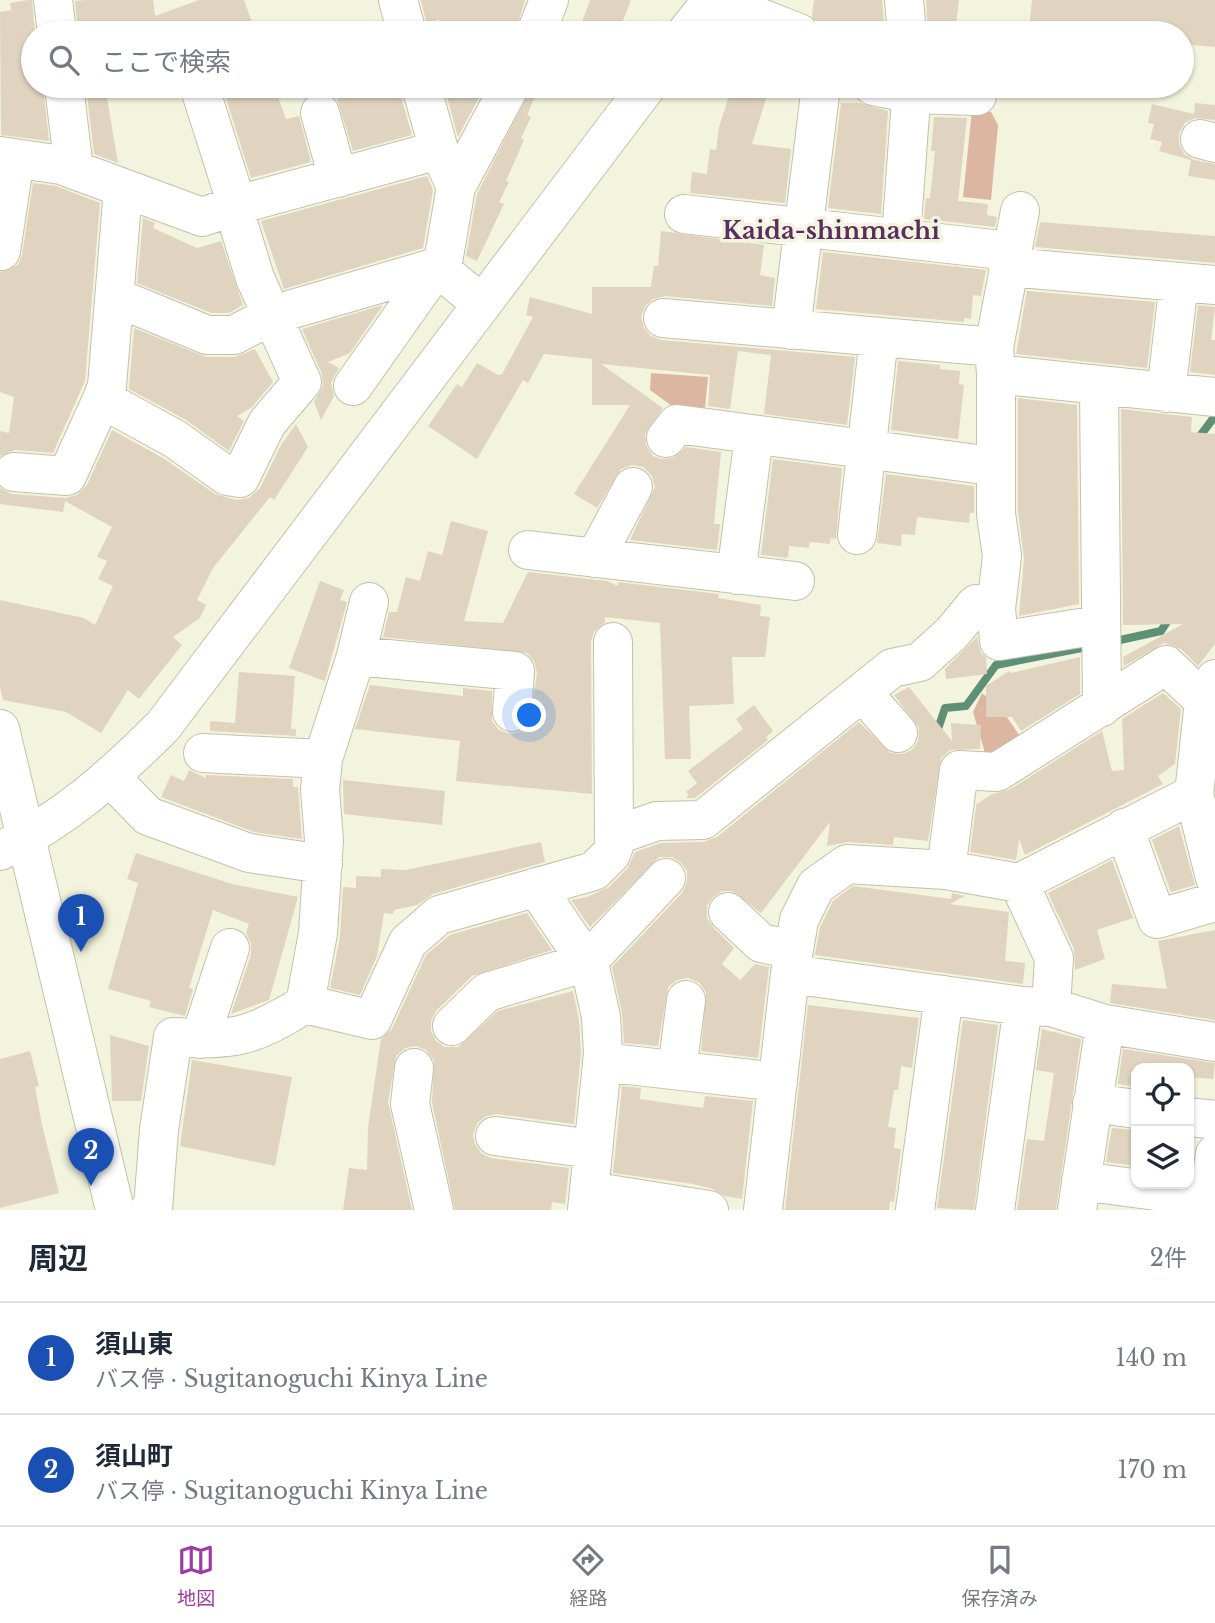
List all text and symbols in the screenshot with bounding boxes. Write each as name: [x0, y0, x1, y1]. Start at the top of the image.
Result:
search box: [21, 21, 1194, 98]
icon: search: [45, 41, 83, 79]
text: ここで検索: [101, 46, 231, 78]
district label: Kaida-shinmachi: [722, 216, 940, 245]
your location: [512, 698, 546, 732]
pin: 1: [58, 894, 104, 952]
map controls: [1131, 1063, 1194, 1189]
button: locate: [1131, 1063, 1194, 1126]
button: layers: [1131, 1126, 1194, 1189]
pin: 2: [68, 1128, 114, 1186]
text: 周辺: [28, 1240, 88, 1277]
text: 2件: [1150, 1244, 1187, 1272]
text: 須山東: [95, 1328, 173, 1360]
text: 1: [46, 1344, 56, 1372]
text: 140 m: [1116, 1344, 1187, 1372]
text: バス停 · Sugitanoguchi Kinya Line: [95, 1365, 488, 1393]
text: 須山町: [95, 1440, 173, 1472]
text: 2: [44, 1456, 58, 1484]
text: 170 m: [1117, 1456, 1187, 1484]
text: バス停 · Sugitanoguchi Kinya Line: [95, 1477, 488, 1505]
tab: 地図: [177, 1541, 215, 1610]
tab: 経路: [569, 1541, 608, 1610]
tab: 保存済み: [962, 1541, 1038, 1610]

